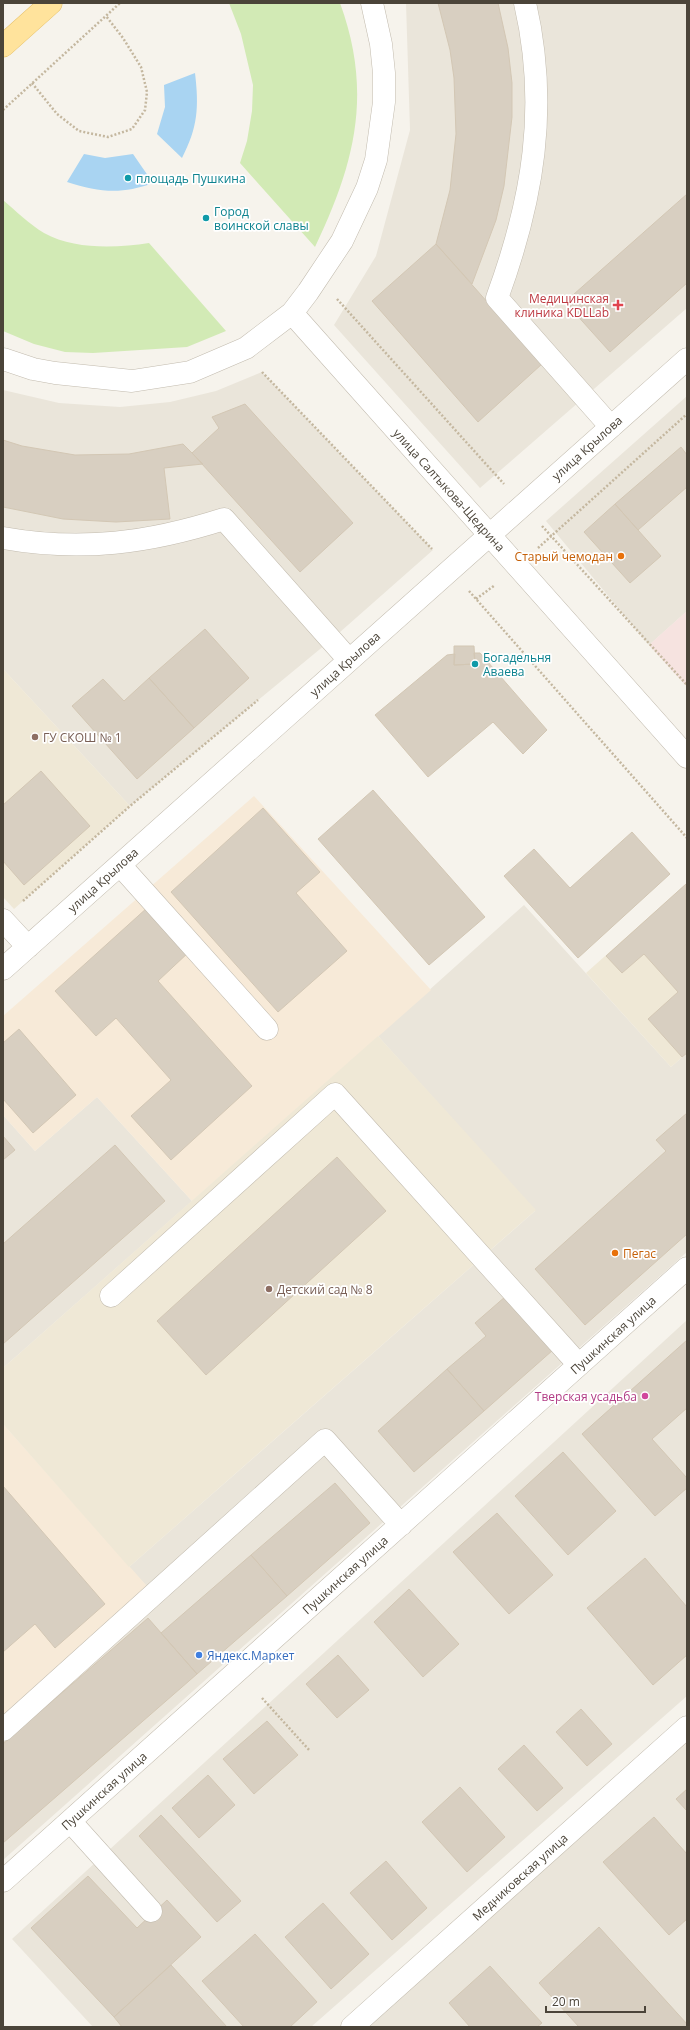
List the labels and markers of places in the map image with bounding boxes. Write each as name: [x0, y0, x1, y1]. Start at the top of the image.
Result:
place label: площадь Пушкина: [136, 170, 246, 187]
marker: площадь Пушкина: [123, 173, 133, 183]
place label: Город воинской славы: [214, 203, 309, 234]
marker: Город воинской славы: [201, 213, 211, 223]
place label: Медицинская клиника KDLLab: [515, 290, 609, 321]
marker: Медицинская клиника KDLLab: [612, 299, 624, 311]
place label: Старый чемодан: [515, 548, 613, 565]
marker: Старый чемодан: [616, 551, 626, 561]
place label: Богадельня Аваева: [483, 649, 551, 680]
marker: Богадельня Аваева: [470, 659, 480, 669]
place label: ГУ СКОШ № 1: [43, 729, 122, 746]
marker: ГУ СКОШ № 1: [30, 732, 40, 742]
place label: Пегас: [623, 1245, 656, 1262]
marker: Пегас: [610, 1248, 620, 1258]
place label: Детский сад № 8: [277, 1281, 373, 1298]
marker: Детский сад № 8: [264, 1284, 274, 1294]
place label: Тверская усадьба: [535, 1388, 637, 1405]
marker: Тверская усадьба: [640, 1391, 650, 1401]
place label: Яндекс.Маркет: [207, 1647, 295, 1664]
marker: Яндекс.Маркет: [194, 1650, 204, 1660]

